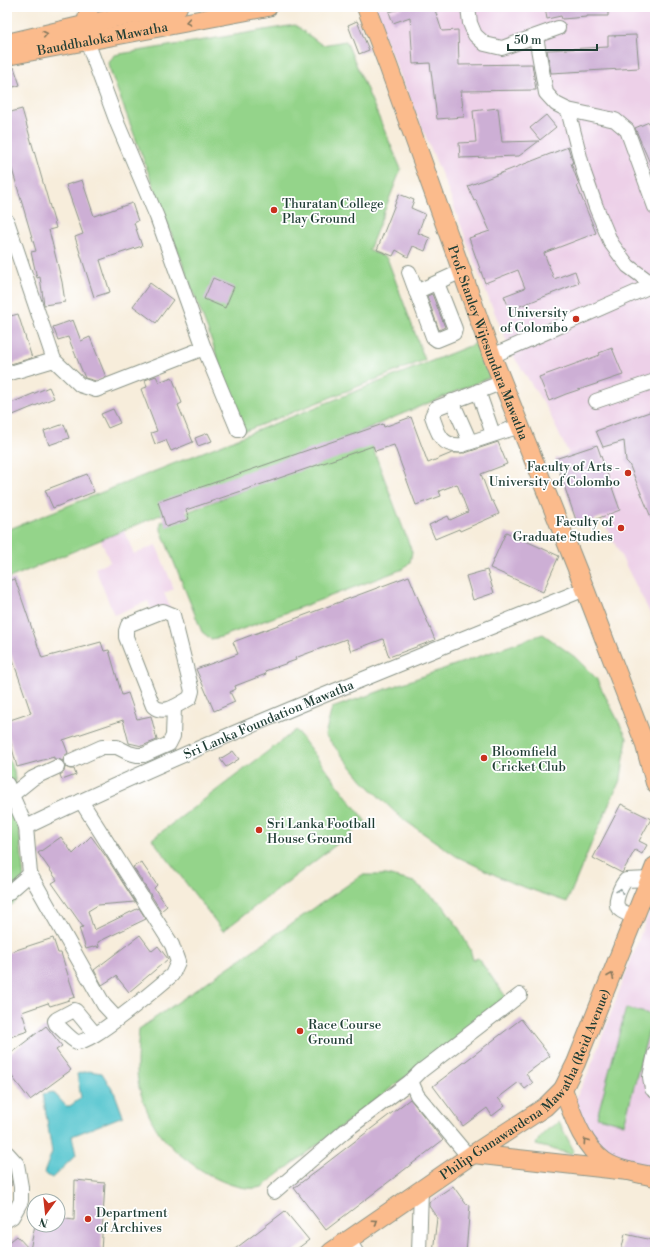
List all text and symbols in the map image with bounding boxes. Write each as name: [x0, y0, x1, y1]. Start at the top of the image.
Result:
one-way arrow: [185, 17, 191, 25]
street label: Bauddhaloka Mawatha: [35, 19, 170, 59]
scale bar: [508, 26, 597, 52]
one-way arrow: [42, 31, 48, 39]
text: 50 m: [514, 33, 542, 48]
place label: Thuratan College Play Ground: [282, 196, 384, 227]
marker: Thuratan College Play Ground: [269, 205, 279, 215]
street label: Prof. Stanley Wijesundara Mawatha: [444, 243, 532, 443]
place label: University of Colombo: [500, 305, 569, 336]
marker: University of Colombo: [571, 314, 581, 324]
place label: Faculty of Arts - University of Colombo: [489, 459, 620, 490]
marker: Faculty of Arts - University of Colombo: [623, 468, 633, 478]
place label: Faculty of Graduate Studies: [513, 514, 614, 545]
marker: Faculty of Graduate Studies: [616, 523, 626, 533]
street label: Sri Lanka Foundation Mawatha: [181, 677, 356, 763]
place label: Bloomfield Cricket Club: [491, 744, 566, 775]
marker: Bloomfield Cricket Club: [479, 753, 489, 763]
place label: Sri Lanka Football House Ground: [267, 816, 375, 847]
marker: Sri Lanka Football House Ground: [254, 825, 264, 835]
one-way arrow: [615, 888, 623, 895]
one-way arrow: [606, 972, 614, 979]
street label: Philip Gunawardena Mawatha (Reid Avenue): [437, 987, 614, 1184]
place label: Race Course Ground: [308, 1017, 382, 1048]
marker: Race Course Ground: [295, 1026, 305, 1036]
one-way arrow: [584, 1138, 591, 1145]
north arrow: [26, 1193, 66, 1233]
place label: Department of Archives: [96, 1205, 168, 1236]
text: N: [37, 1214, 50, 1230]
marker: Department of Archives: [83, 1214, 93, 1224]
one-way arrow: [370, 1220, 377, 1227]

